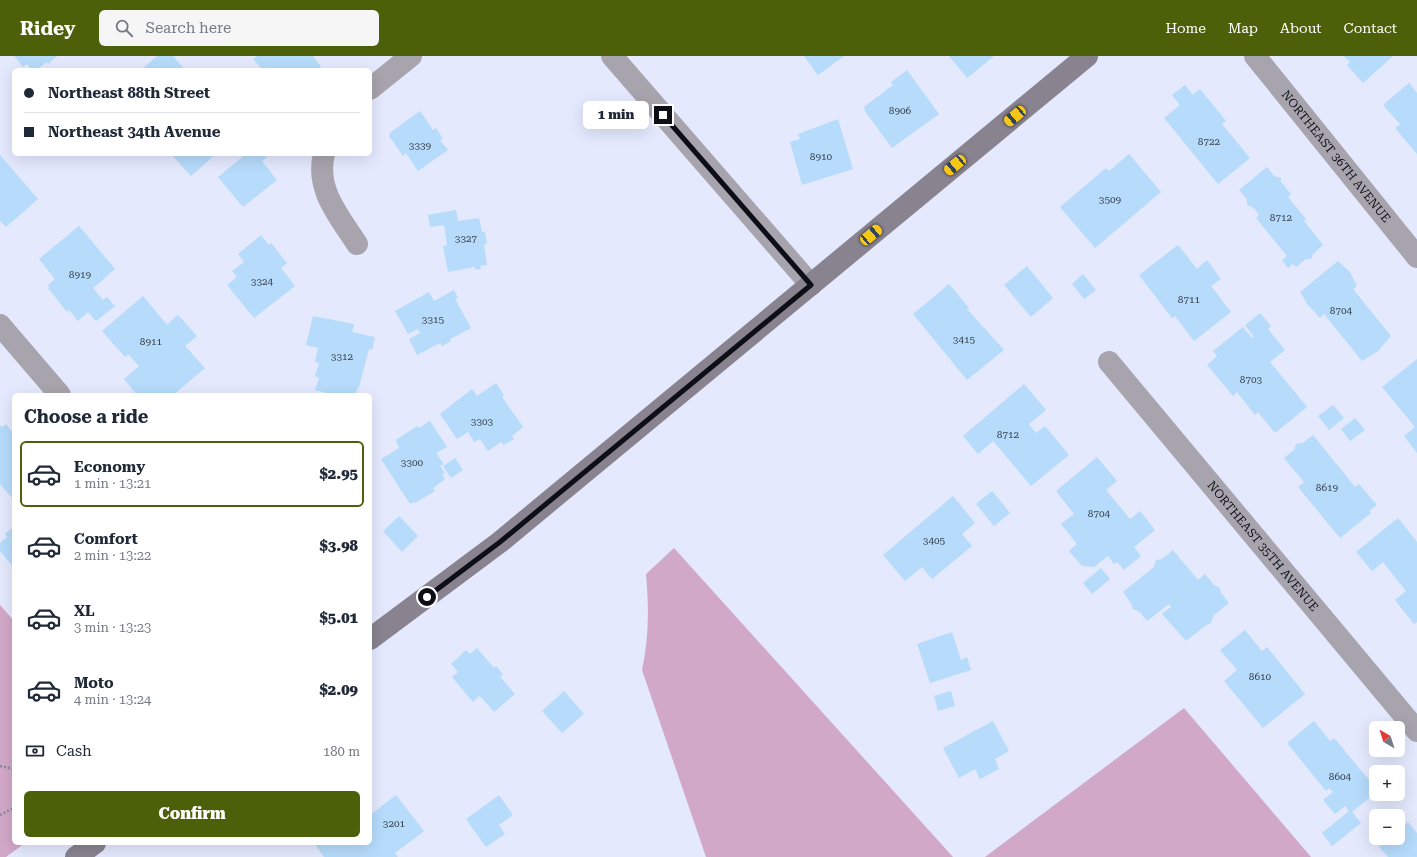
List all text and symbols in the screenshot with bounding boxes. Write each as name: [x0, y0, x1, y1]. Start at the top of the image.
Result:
search box: [99, 10, 379, 46]
text: Ridey: [20, 17, 75, 40]
icon: search: [113, 17, 135, 39]
text: Search here: [145, 19, 231, 37]
text: Home: [1165, 20, 1206, 36]
text: Map: [1228, 20, 1258, 36]
text: About: [1280, 20, 1322, 36]
text: Contact: [1344, 20, 1397, 36]
text: Northeast 88th Street: [48, 84, 210, 102]
street label: NORTHEAST 36TH AVENUE: [1279, 88, 1393, 225]
callout: 1 min: [583, 101, 649, 129]
car: [1002, 104, 1028, 128]
house number: 8906: [889, 105, 912, 116]
route end: [654, 106, 672, 124]
text: 1 min: [598, 107, 634, 122]
text: Northeast 34th Avenue: [48, 123, 221, 141]
house number: 8722: [1198, 136, 1221, 147]
house number: 3339: [409, 140, 432, 151]
house number: 8910: [810, 151, 833, 162]
car: [942, 153, 968, 177]
house number: 3509: [1099, 194, 1122, 205]
house number: 8712: [1270, 212, 1293, 223]
car: [858, 223, 884, 247]
house number: 3327: [455, 233, 478, 244]
house number: 8919: [69, 269, 92, 280]
house number: 3324: [251, 276, 274, 287]
house number: 8711: [1178, 294, 1201, 305]
house number: 8704: [1330, 305, 1353, 316]
house number: 3315: [422, 314, 445, 325]
house number: 3415: [953, 334, 976, 345]
house number: 8911: [140, 336, 163, 347]
house number: 3312: [331, 351, 354, 362]
house number: 8703: [1240, 374, 1263, 385]
text: Choose a ride: [24, 406, 148, 427]
house number: 3303: [471, 416, 494, 427]
house number: 8712: [997, 429, 1020, 440]
icon: car: [26, 456, 62, 492]
house number: 3300: [401, 457, 424, 468]
text: Economy: [74, 458, 145, 476]
text: $2.95: [319, 465, 358, 483]
text: 1 min · 13:21: [74, 476, 151, 491]
street label: NORTHEAST 35TH AVENUE: [1204, 478, 1321, 614]
house number: 8619: [1316, 482, 1339, 493]
house number: 8704: [1088, 508, 1111, 519]
icon: car: [26, 528, 62, 564]
text: Comfort: [74, 530, 138, 548]
house number: 3405: [923, 535, 946, 546]
text: $3.98: [319, 537, 358, 555]
text: 2 min · 13:22: [74, 548, 151, 563]
route start: [418, 588, 436, 606]
icon: car: [26, 600, 62, 636]
text: XL: [74, 602, 95, 620]
text: $5.01: [319, 609, 358, 627]
text: 3 min · 13:23: [74, 620, 151, 635]
house number: 8610: [1249, 671, 1272, 682]
icon: car: [26, 672, 62, 708]
text: Moto: [74, 674, 114, 692]
text: $2.09: [319, 681, 358, 699]
text: 4 min · 13:24: [74, 692, 151, 707]
north arrow: [1369, 721, 1405, 757]
map controls: [1369, 721, 1405, 845]
icon: cash: [24, 740, 46, 762]
text: Cash: [56, 742, 92, 760]
text: 180 m: [323, 744, 360, 759]
button: +: [1369, 765, 1405, 801]
house number: 8604: [1329, 771, 1352, 782]
button: Confirm: [24, 791, 360, 837]
button: −: [1369, 809, 1405, 845]
house number: 3201: [383, 818, 406, 829]

